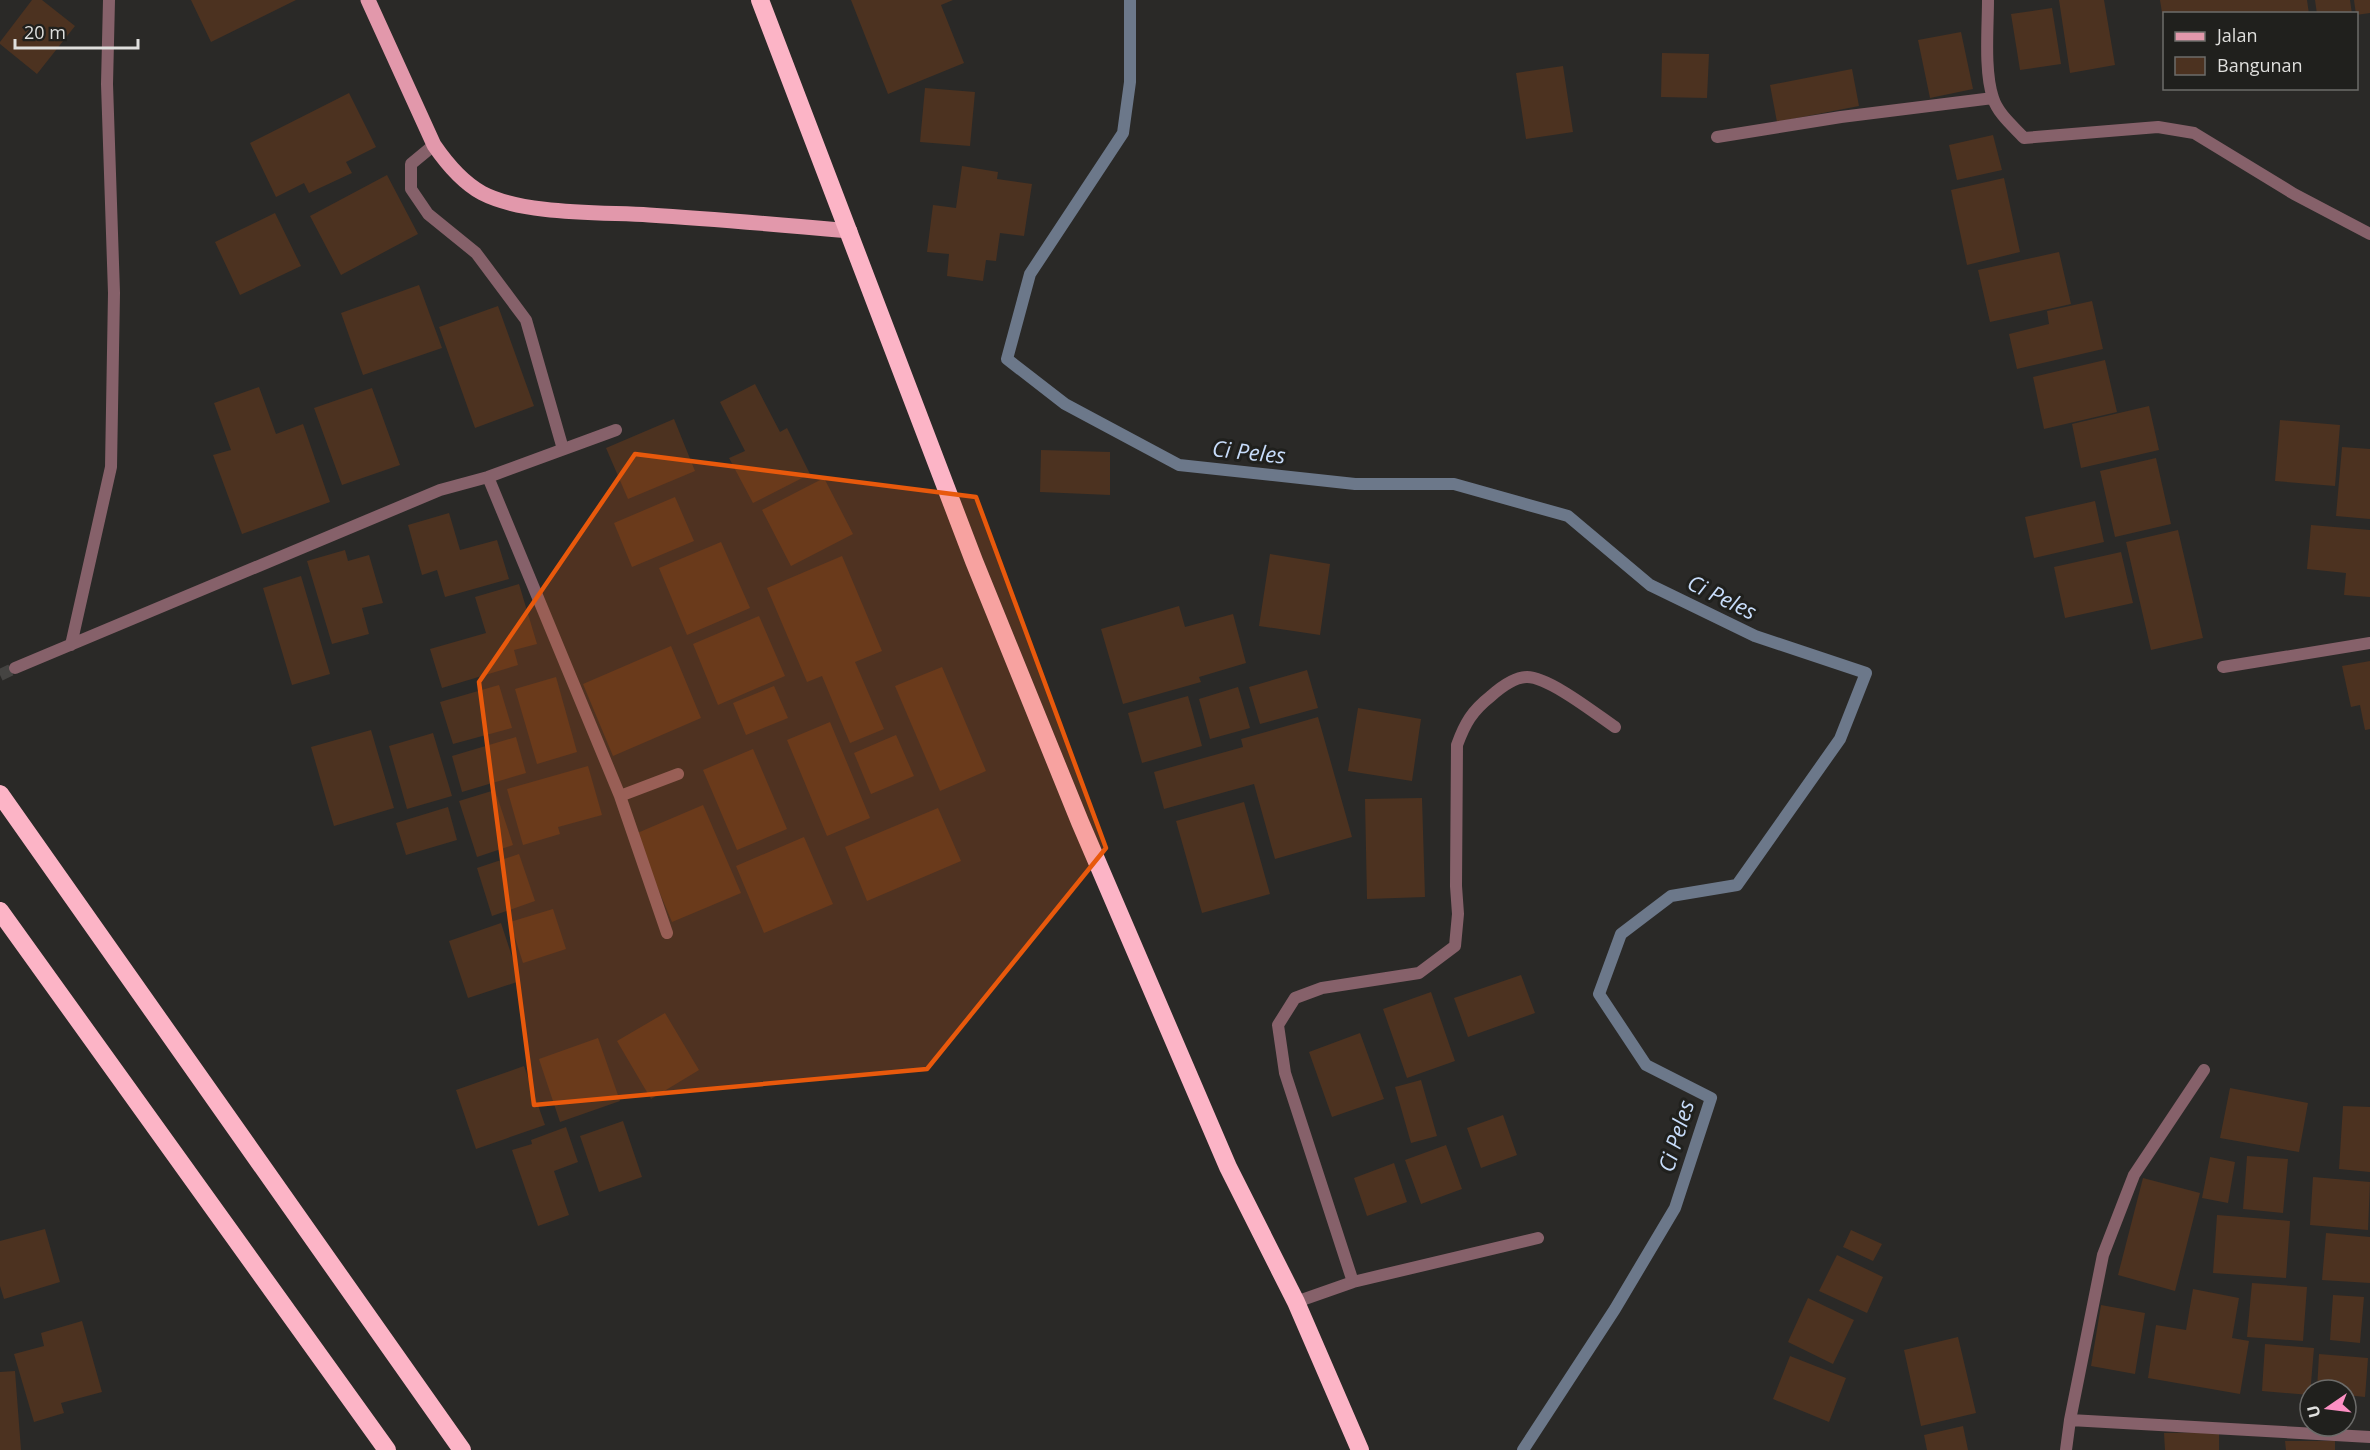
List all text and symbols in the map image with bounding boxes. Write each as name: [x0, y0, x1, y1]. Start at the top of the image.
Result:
scale bar: [15, 12, 138, 50]
legend: [2163, 12, 2358, 90]
text: 20 m: [24, 20, 66, 44]
text: Jalan: [2215, 23, 2257, 47]
text: Bangunan: [2217, 53, 2303, 77]
water label: Ci Peles: [1211, 432, 1288, 470]
water label: Ci Peles: [1683, 566, 1763, 626]
water label: Ci Peles: [1650, 1096, 1700, 1175]
north arrow: [2298, 1378, 2358, 1438]
text: U: [2301, 1403, 2326, 1420]

